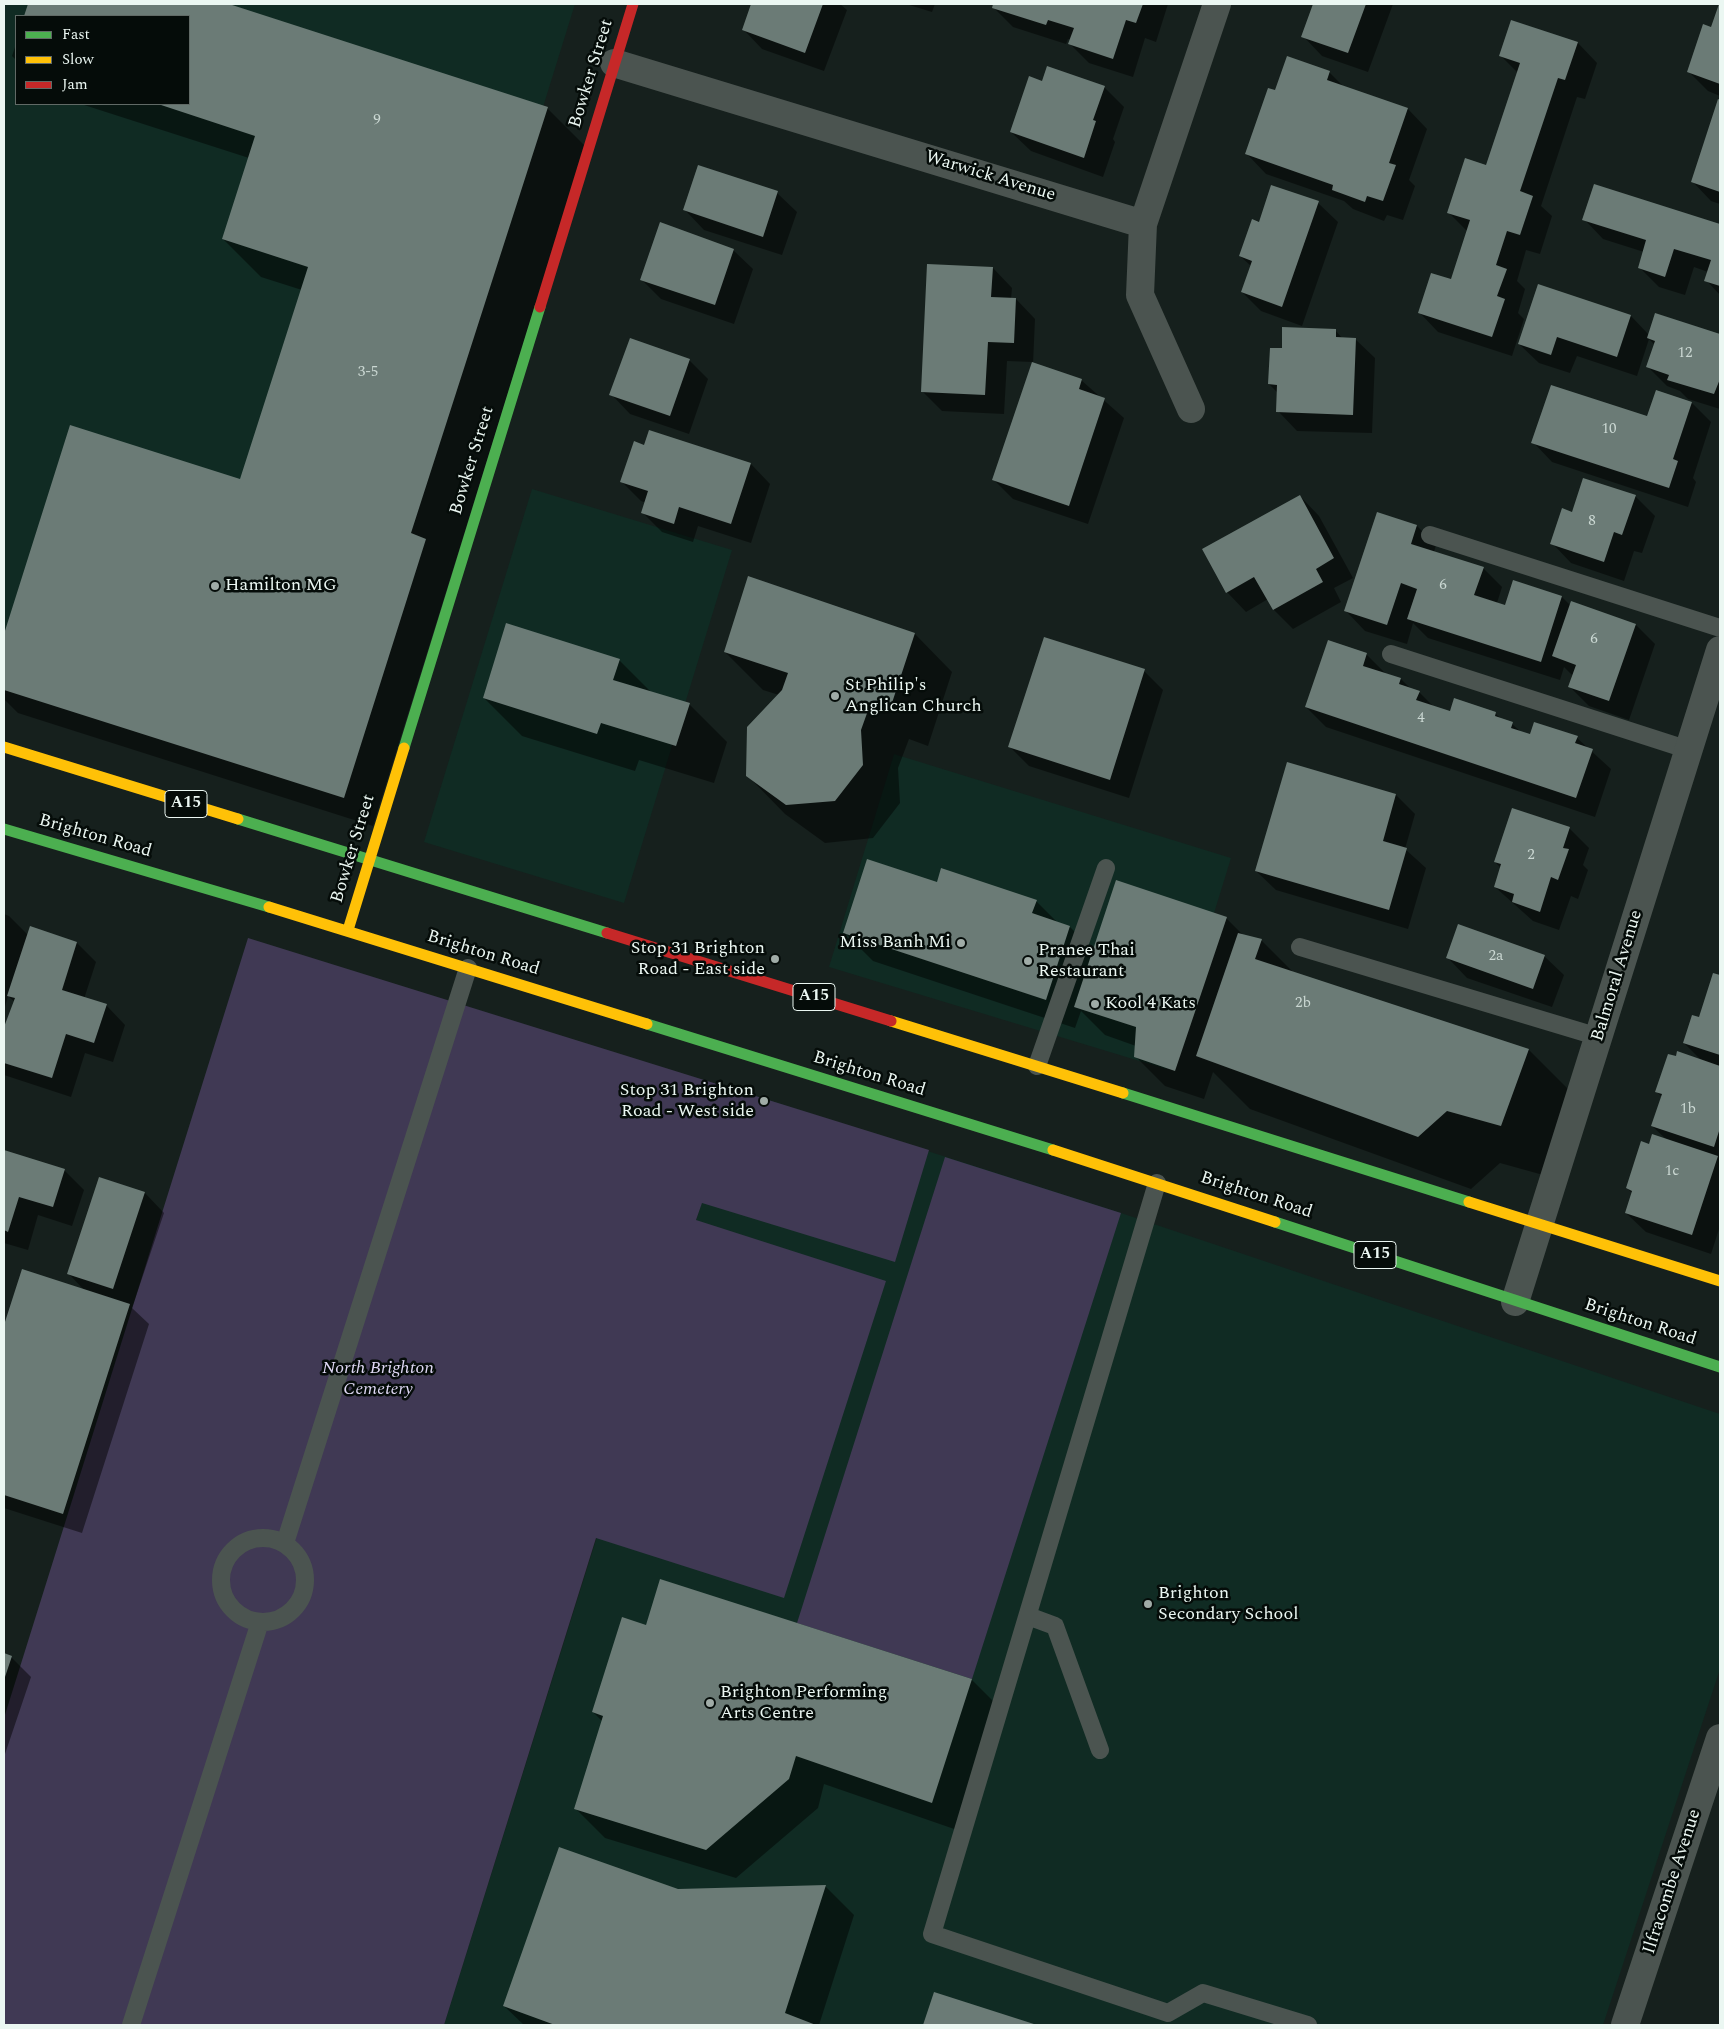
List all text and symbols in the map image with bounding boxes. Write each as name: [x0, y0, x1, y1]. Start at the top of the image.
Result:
legend: [15, 15, 190, 105]
street label: Bowker Street: [565, 17, 619, 131]
text: Fast: [62, 23, 90, 46]
text: Slow: [62, 48, 94, 71]
text: Jam: [62, 73, 88, 96]
house number: 9: [373, 112, 381, 130]
street label: Warwick Avenue: [922, 147, 1058, 207]
house number: 12: [1678, 345, 1692, 363]
house number: 3-5: [358, 364, 378, 382]
street label: Bowker Street: [446, 404, 500, 518]
house number: 10: [1602, 421, 1616, 439]
house number: 8: [1588, 513, 1596, 531]
place label: Hamilton MG: [225, 575, 337, 597]
house number: 6: [1439, 577, 1447, 595]
marker: Hamilton MG: [209, 580, 221, 592]
house number: 6: [1590, 631, 1598, 649]
place label: St Philip's Anglican Church: [845, 675, 982, 718]
marker: St Philip's Anglican Church: [829, 690, 841, 702]
house number: 4: [1417, 710, 1425, 728]
road number: A15: [165, 791, 207, 818]
street label: Bowker Street: [327, 792, 381, 906]
street label: Brighton Road: [36, 811, 154, 863]
house number: 2: [1527, 847, 1535, 865]
street label: Balmoral Avenue: [1588, 908, 1648, 1044]
street label: Brighton Road: [424, 927, 542, 981]
place label: Miss Banh Mi: [839, 932, 951, 954]
marker: Miss Banh Mi: [955, 937, 967, 949]
place label: Stop 31 Brighton Road - East side: [631, 938, 765, 981]
place label: Pranee Thai Restaurant: [1038, 940, 1135, 982]
house number: 2a: [1489, 948, 1503, 966]
marker: Stop 31 Brighton Road - East side: [769, 953, 781, 965]
marker: Pranee Thai Restaurant: [1022, 955, 1034, 967]
road number: A15: [793, 984, 835, 1010]
place label: Kool 4 Kats: [1105, 993, 1196, 1015]
house number: 2b: [1295, 995, 1311, 1013]
marker: Kool 4 Kats: [1089, 998, 1101, 1010]
street label: Brighton Road: [810, 1048, 928, 1102]
place label: Stop 31 Brighton Road - West side: [620, 1080, 754, 1122]
marker: Stop 31 Brighton Road - West side: [758, 1095, 770, 1107]
house number: 1b: [1680, 1101, 1696, 1119]
house number: 1c: [1665, 1163, 1679, 1181]
street label: Brighton Road: [1197, 1168, 1315, 1224]
road number: A15: [1354, 1242, 1396, 1268]
street label: Brighton Road: [1581, 1295, 1699, 1351]
park label: North Brighton Cemetery: [322, 1358, 434, 1400]
place label: Brighton Secondary School: [1158, 1583, 1298, 1626]
marker: Brighton Secondary School: [1142, 1598, 1154, 1610]
place label: Brighton Performing Arts Centre: [720, 1682, 887, 1725]
marker: Brighton Performing Arts Centre: [704, 1697, 716, 1709]
street label: Ilfracombe Avenue: [1639, 1807, 1707, 1957]

